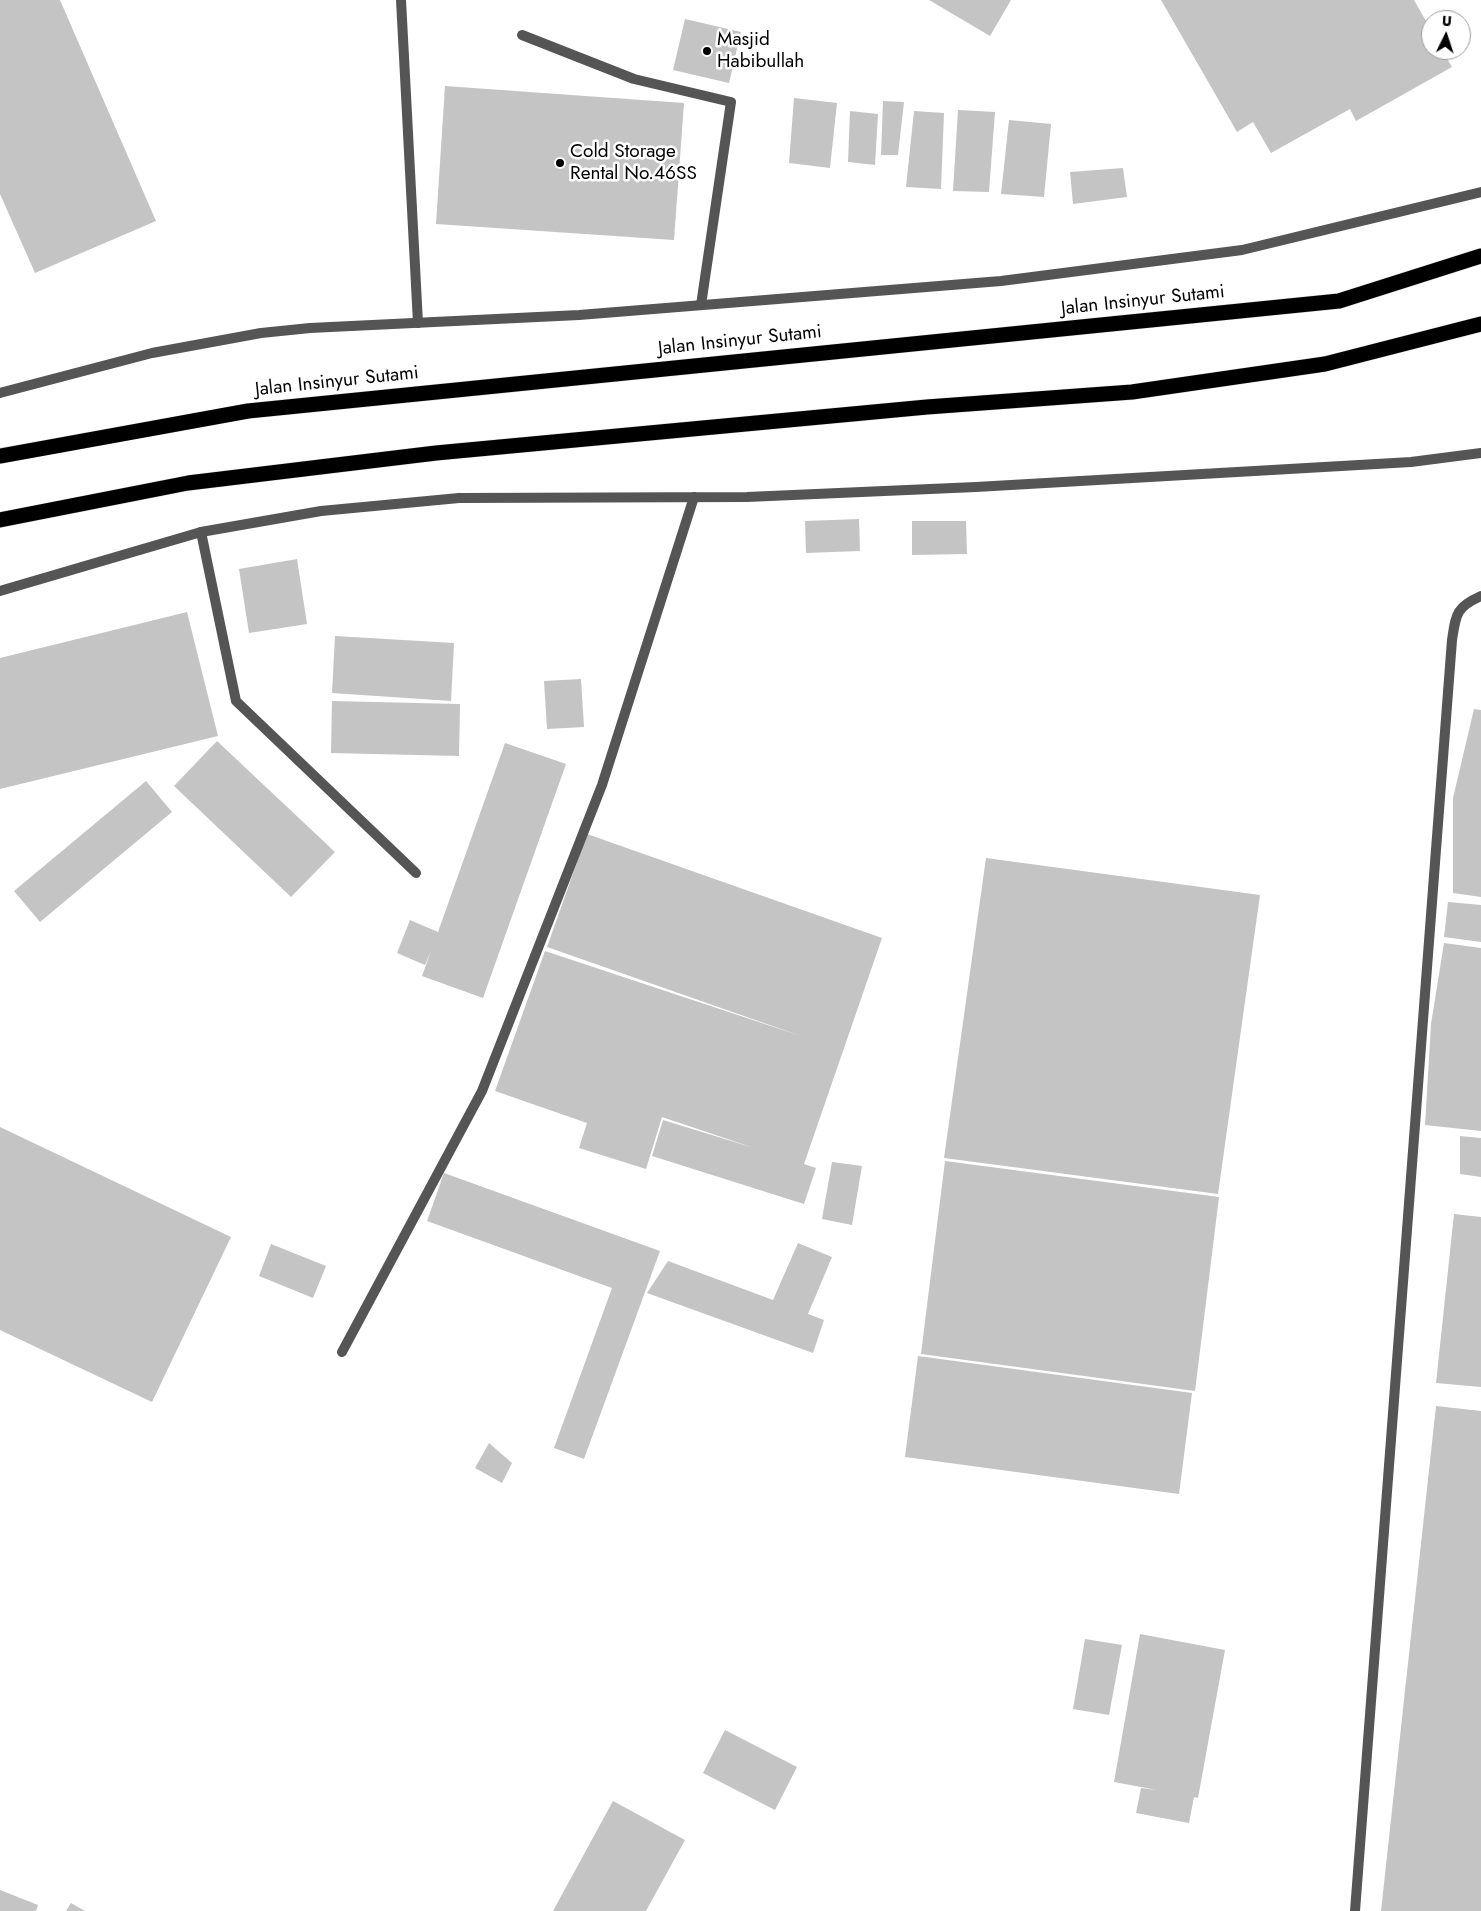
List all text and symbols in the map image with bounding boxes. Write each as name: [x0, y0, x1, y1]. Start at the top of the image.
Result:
north arrow: [1421, 10, 1471, 60]
text: U: [1441, 11, 1453, 31]
place label: Masjid Habibullah: [717, 29, 804, 73]
marker: Masjid Habibullah: [701, 45, 713, 57]
place label: Cold Storage Rental No.46SS: [570, 141, 697, 185]
marker: Cold Storage Rental No.46SS: [554, 157, 566, 169]
street label: Jalan Insinyur Sutami: [1060, 281, 1226, 321]
street label: Jalan Insinyur Sutami: [657, 321, 823, 361]
street label: Jalan Insinyur Sutami: [254, 362, 420, 402]

